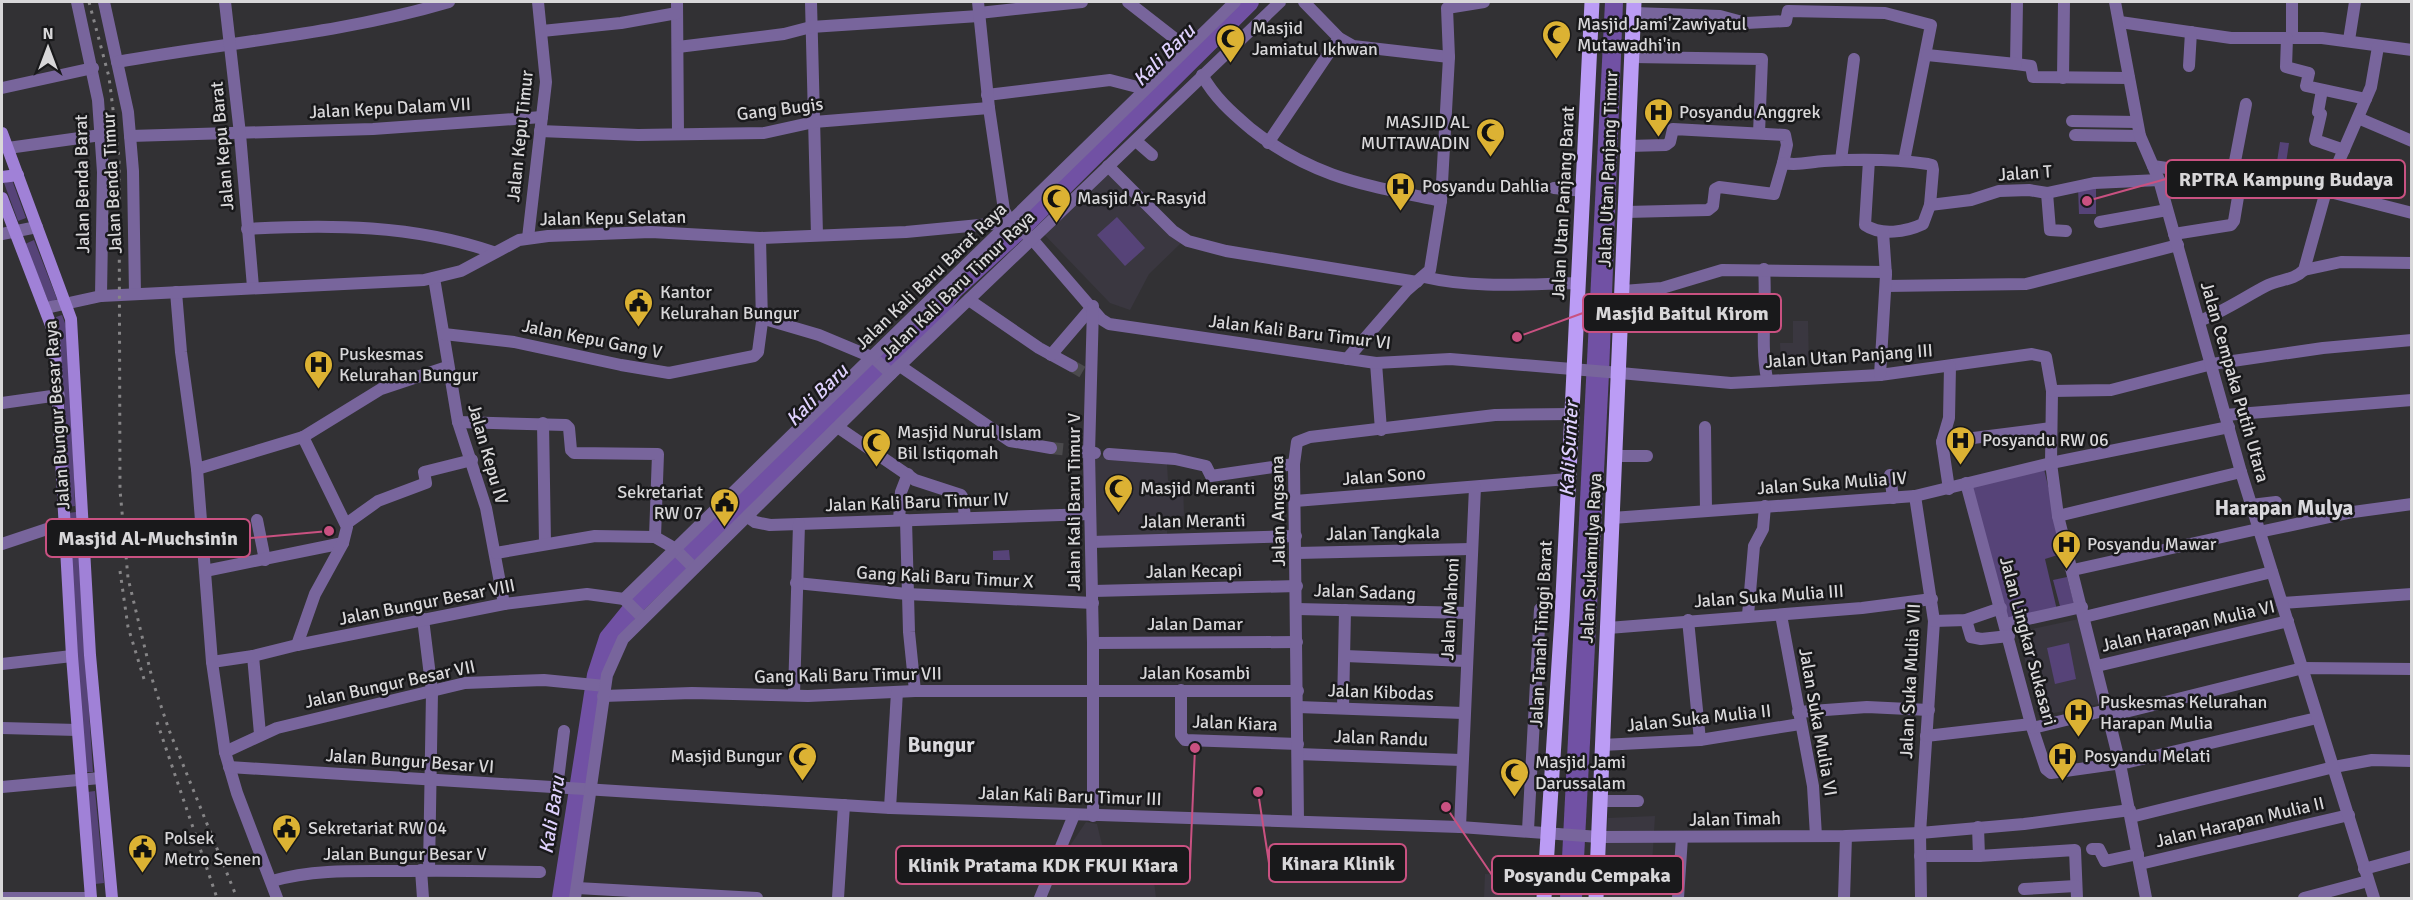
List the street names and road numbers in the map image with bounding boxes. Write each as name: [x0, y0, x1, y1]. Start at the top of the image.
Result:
street label: Jalan Kepu Timur: [502, 69, 538, 203]
street label: Jalan Utan Panjang Timur: [1594, 70, 1622, 268]
street label: Jalan Kepu Barat: [205, 81, 239, 211]
street label: Jalan Kepu Dalam VII: [309, 93, 471, 123]
street label: Gang Bugis: [736, 93, 825, 125]
street label: Jalan Utan Panjang Barat: [1547, 106, 1579, 300]
street label: Jalan Benda Timur: [97, 111, 127, 254]
street label: Jalan Benda Barat: [70, 114, 94, 254]
street label: Jalan T: [1997, 160, 2053, 186]
street label: Jalan Kali Baru Barat Raya: [851, 198, 1011, 354]
street label: Jalan Kepu Selatan: [540, 206, 686, 230]
street label: Jalan Kali Baru Timur Raya: [877, 206, 1039, 364]
street label: Jalan Cempaka Putih Utara: [2196, 279, 2274, 485]
street label: Jalan Kali Baru Timur VI: [1208, 310, 1392, 354]
street label: Jalan Kepu Gang V: [520, 315, 664, 363]
street label: Jalan Bungur Besar Raya: [39, 320, 75, 510]
street label: Jalan Utan Panjang III: [1764, 339, 1934, 373]
street label: Jalan Kepu IV: [463, 401, 513, 507]
street label: Jalan Kali Baru Timur V: [1063, 412, 1085, 591]
street label: Jalan Angsana: [1266, 455, 1290, 567]
street label: Jalan Sono: [1342, 462, 1426, 490]
street label: Jalan Suka Mulia IV: [1756, 467, 1908, 499]
street label: Jalan Sukamulya Raya: [1576, 472, 1606, 644]
street label: Jalan Kali Baru Timur IV: [825, 488, 1010, 516]
street label: Jalan Meranti: [1140, 509, 1246, 533]
street label: Jalan Tangkala: [1326, 521, 1440, 545]
street label: Jalan Tanah Tinggi Barat: [1525, 540, 1557, 728]
street label: Jalan Lingkar Sukasari: [1995, 554, 2061, 728]
street label: Jalan Mahoni: [1436, 557, 1464, 661]
street label: Jalan Kecapi: [1146, 559, 1242, 583]
street label: Gang Kali Baru Timur X: [856, 561, 1035, 593]
street label: Jalan Bungur Besar VIII: [337, 574, 517, 630]
street label: Jalan Sadang: [1314, 579, 1416, 605]
street label: Jalan Suka Mulia III: [1693, 580, 1845, 612]
street label: Jalan Harapan Mulia VI: [2099, 595, 2277, 657]
street label: Jalan Suka Mulia VII: [1895, 603, 1925, 759]
street label: Jalan Damar: [1147, 613, 1243, 635]
street label: Jalan Suka Mulia VI: [1794, 646, 1842, 798]
street label: Jalan Bungur Besar VII: [303, 655, 477, 713]
street label: Gang Kali Baru Timur VII: [754, 662, 942, 688]
street label: Jalan Kosambi: [1140, 662, 1250, 684]
street label: Jalan Kibodas: [1328, 679, 1434, 705]
street label: Jalan Suka Mulia II: [1626, 699, 1772, 737]
street label: Jalan Kiara: [1192, 711, 1278, 735]
street label: Jalan Randu: [1334, 725, 1428, 751]
street label: Jalan Bungur Besar VI: [325, 744, 495, 778]
street label: Jalan Kali Baru Timur III: [978, 782, 1162, 810]
street label: Jalan Harapan Mulia II: [2154, 792, 2326, 852]
street label: Jalan Timah: [1689, 807, 1781, 831]
street label: Jalan Bungur Besar V: [323, 843, 487, 865]

